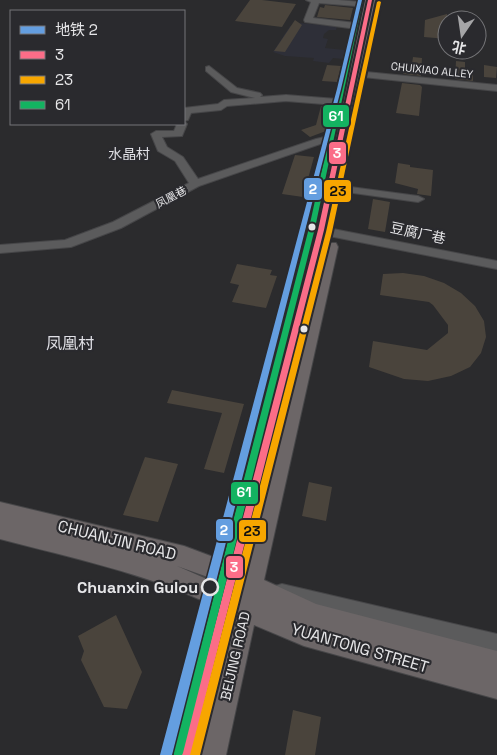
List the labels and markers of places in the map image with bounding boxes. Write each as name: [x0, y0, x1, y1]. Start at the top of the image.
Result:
unlabelled marker: [307, 222, 317, 232]
unlabelled marker: [299, 324, 309, 334]
place label: Chuanxin Gulou: [77, 577, 198, 598]
marker: Chuanxin Gulou: [201, 578, 219, 596]

